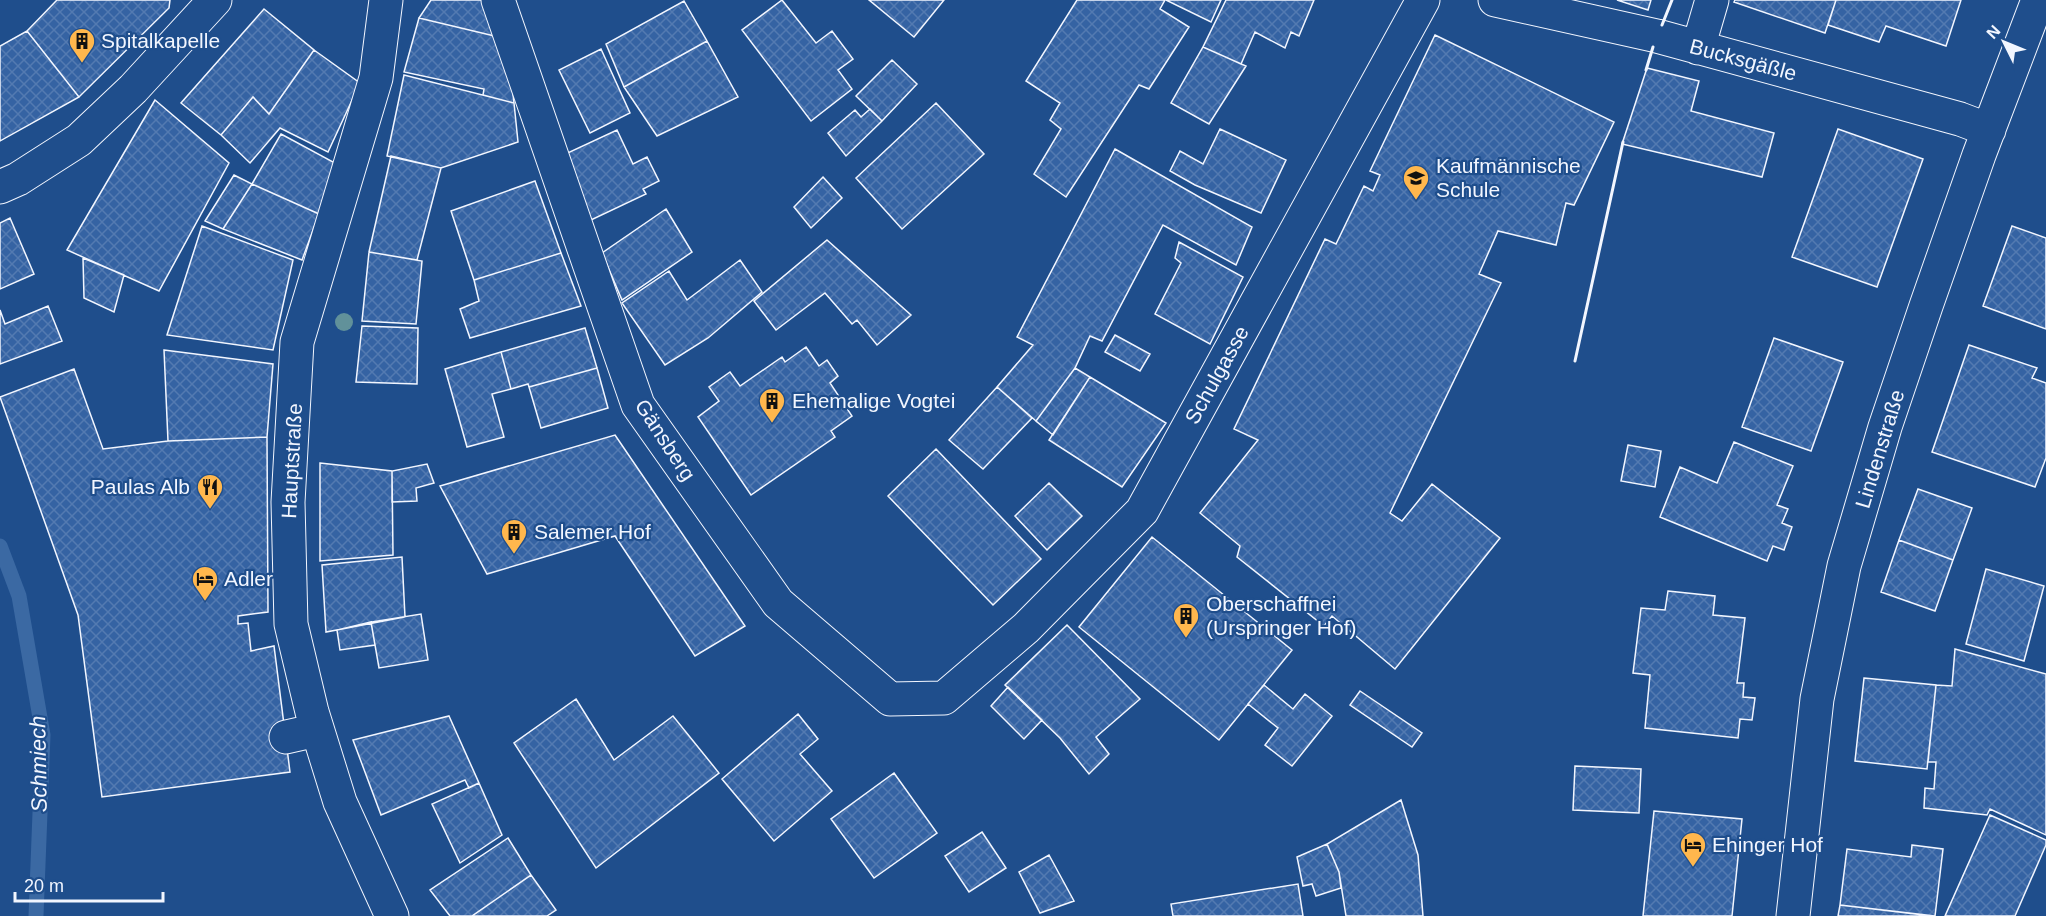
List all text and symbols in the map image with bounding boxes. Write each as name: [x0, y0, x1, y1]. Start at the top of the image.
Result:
north arrow: [1974, 12, 2034, 72]
text: N: [1983, 22, 2004, 42]
building icon: Spitalkapelle: [67, 26, 97, 64]
place label: Spitalkapelle: [101, 29, 220, 52]
street label: Bucksgäßle: [1687, 34, 1799, 85]
place label: Kaufmännische Schule: [1436, 154, 1581, 201]
school or university icon: Kaufmännische Schule: [1401, 163, 1431, 201]
street label: Schulgasse: [1180, 322, 1253, 428]
building icon: Ehemalige Vogtei: [757, 386, 787, 424]
street label: Lindenstraße: [1851, 387, 1908, 511]
place label: Ehemalige Vogtei: [792, 389, 955, 412]
street label: Gänsberg: [631, 395, 700, 485]
street label: Hauptstraße: [277, 403, 306, 519]
restaurant icon: Paulas Alb: [195, 472, 225, 510]
place label: Paulas Alb: [91, 475, 190, 498]
building icon: Salemer Hof: [499, 517, 529, 555]
place label: Salemer Hof: [534, 520, 651, 543]
hotel icon: Adler: [190, 564, 220, 602]
place label: Adler: [224, 567, 273, 590]
place label: Oberschaffnei (Urspringer Hof): [1206, 592, 1357, 639]
building icon: Oberschaffnei (Urspringer Hof): [1171, 601, 1201, 639]
water label: Schmiech: [25, 715, 52, 812]
hotel icon: Ehinger Hof: [1678, 830, 1708, 868]
place label: Ehinger Hof: [1712, 833, 1823, 856]
scale bar: [15, 865, 164, 903]
text: 20 m: [24, 876, 64, 896]

